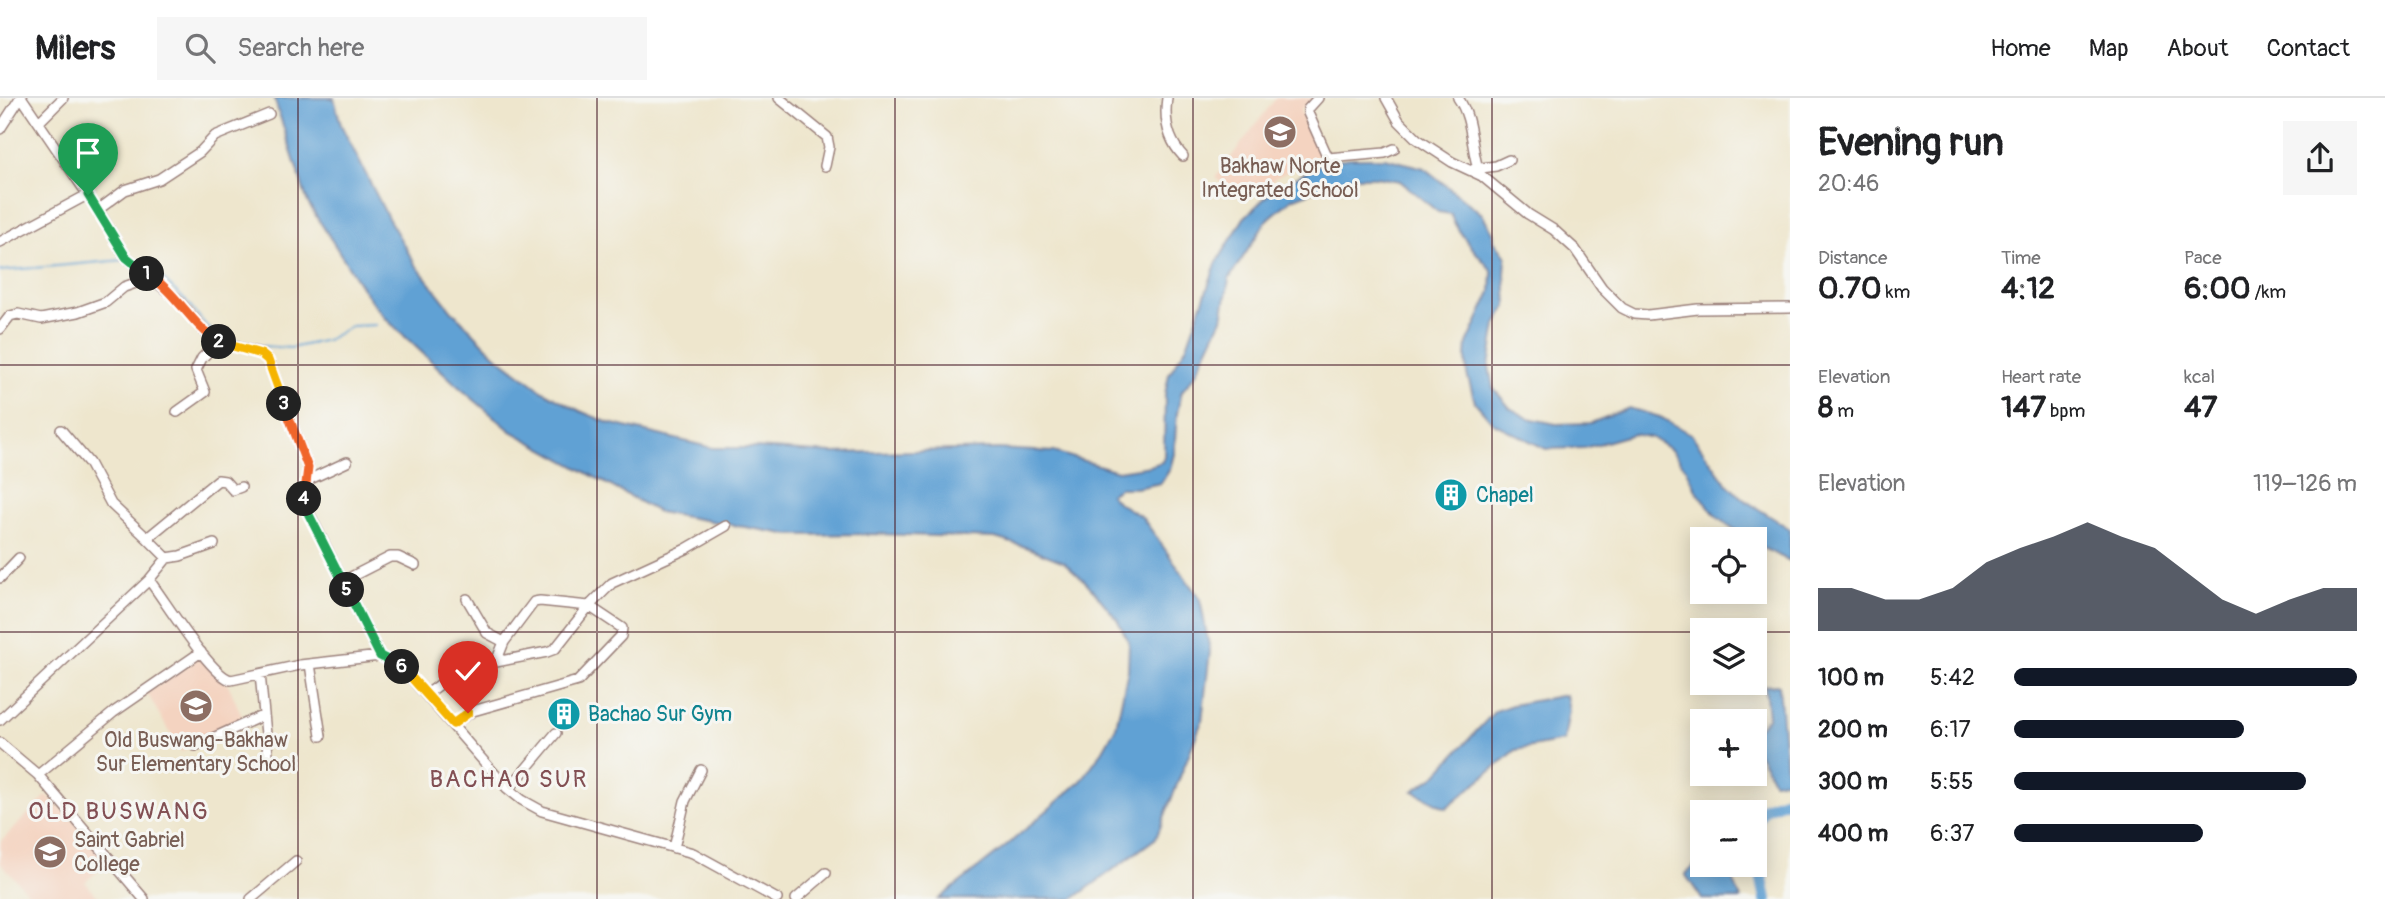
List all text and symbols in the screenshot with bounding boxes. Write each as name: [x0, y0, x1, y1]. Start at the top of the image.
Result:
search box: [157, 17, 647, 80]
text: Milers: [35, 28, 115, 69]
icon: search: [181, 29, 219, 67]
text: Search here: [237, 32, 364, 64]
text: Home: [1990, 34, 2051, 63]
text: Map: [2089, 34, 2129, 63]
text: About: [2167, 34, 2229, 63]
text: Contact: [2267, 34, 2350, 63]
school or university icon: Bakhaw Norte Integrated School: [1261, 113, 1299, 151]
text: Evening run: [1818, 119, 2004, 167]
button: share: [2283, 121, 2357, 195]
pin: [58, 123, 118, 195]
icon: arrive: [69, 134, 107, 172]
place label: Bakhaw Norte Integrated School: [1201, 153, 1359, 204]
text: 20:46: [1818, 169, 1879, 198]
text: Distance: [1818, 246, 1887, 270]
text: Time: [2001, 246, 2041, 270]
text: Pace: [2184, 246, 2222, 270]
pin: 1: [130, 256, 164, 292]
text: 1: [143, 261, 150, 285]
text: 0.70: [1818, 270, 1881, 307]
text: 4:12: [2001, 270, 2055, 307]
text: 6:00: [2184, 270, 2250, 307]
text: km: [1881, 280, 1910, 304]
text: /km: [2250, 280, 2286, 304]
pin: 2: [202, 324, 236, 360]
text: 2: [213, 329, 224, 353]
text: Elevation: [1818, 365, 1890, 389]
text: Heart rate: [2001, 365, 2081, 389]
text: kcal: [2184, 365, 2215, 389]
pin: 3: [266, 386, 302, 422]
text: 8: [1818, 389, 1833, 426]
text: 147: [2001, 389, 2046, 426]
text: 47: [2184, 389, 2217, 426]
text: 3: [278, 391, 289, 415]
text: m: [1833, 399, 1854, 423]
text: bpm: [2046, 399, 2085, 423]
text: Elevation: [1818, 469, 1906, 498]
text: 119–126 m: [2253, 469, 2357, 498]
building icon: Chapel: [1432, 476, 1470, 514]
pin: 4: [286, 482, 322, 516]
place label: Chapel: [1476, 482, 1534, 509]
text: 4: [298, 486, 309, 510]
map controls: [1690, 527, 1767, 877]
button: locate: [1690, 527, 1767, 604]
pin: 5: [330, 573, 364, 608]
text: 5: [341, 577, 352, 601]
button: layers: [1690, 618, 1767, 695]
pin: [438, 641, 498, 713]
pin: 6: [384, 650, 420, 684]
icon: check: [449, 652, 487, 690]
text: 6: [396, 654, 407, 678]
text: 100 m: [1818, 663, 1884, 692]
text: 5:42: [1930, 663, 1975, 692]
school or university icon: Old Buswang-Bakhaw Sur Elementary School: [177, 687, 215, 725]
building icon: Bachao Sur Gym: [545, 695, 583, 733]
place label: Bachao Sur Gym: [588, 701, 732, 728]
button: +: [1690, 709, 1767, 786]
text: 200 m: [1818, 715, 1888, 744]
text: 6:17: [1930, 715, 1971, 744]
place label: Old Buswang-Bakhaw Sur Elementary School: [96, 727, 296, 778]
district label: BACHAO SUR: [430, 765, 588, 794]
text: 300 m: [1818, 767, 1888, 796]
text: 5:55: [1930, 767, 1974, 796]
district label: OLD BUSWANG: [28, 797, 210, 826]
button: −: [1690, 800, 1767, 877]
text: 400 m: [1818, 819, 1888, 848]
text: 6:37: [1930, 819, 1975, 848]
place label: Saint Gabriel College: [74, 827, 185, 878]
school or university icon: Saint Gabriel College: [31, 833, 69, 871]

